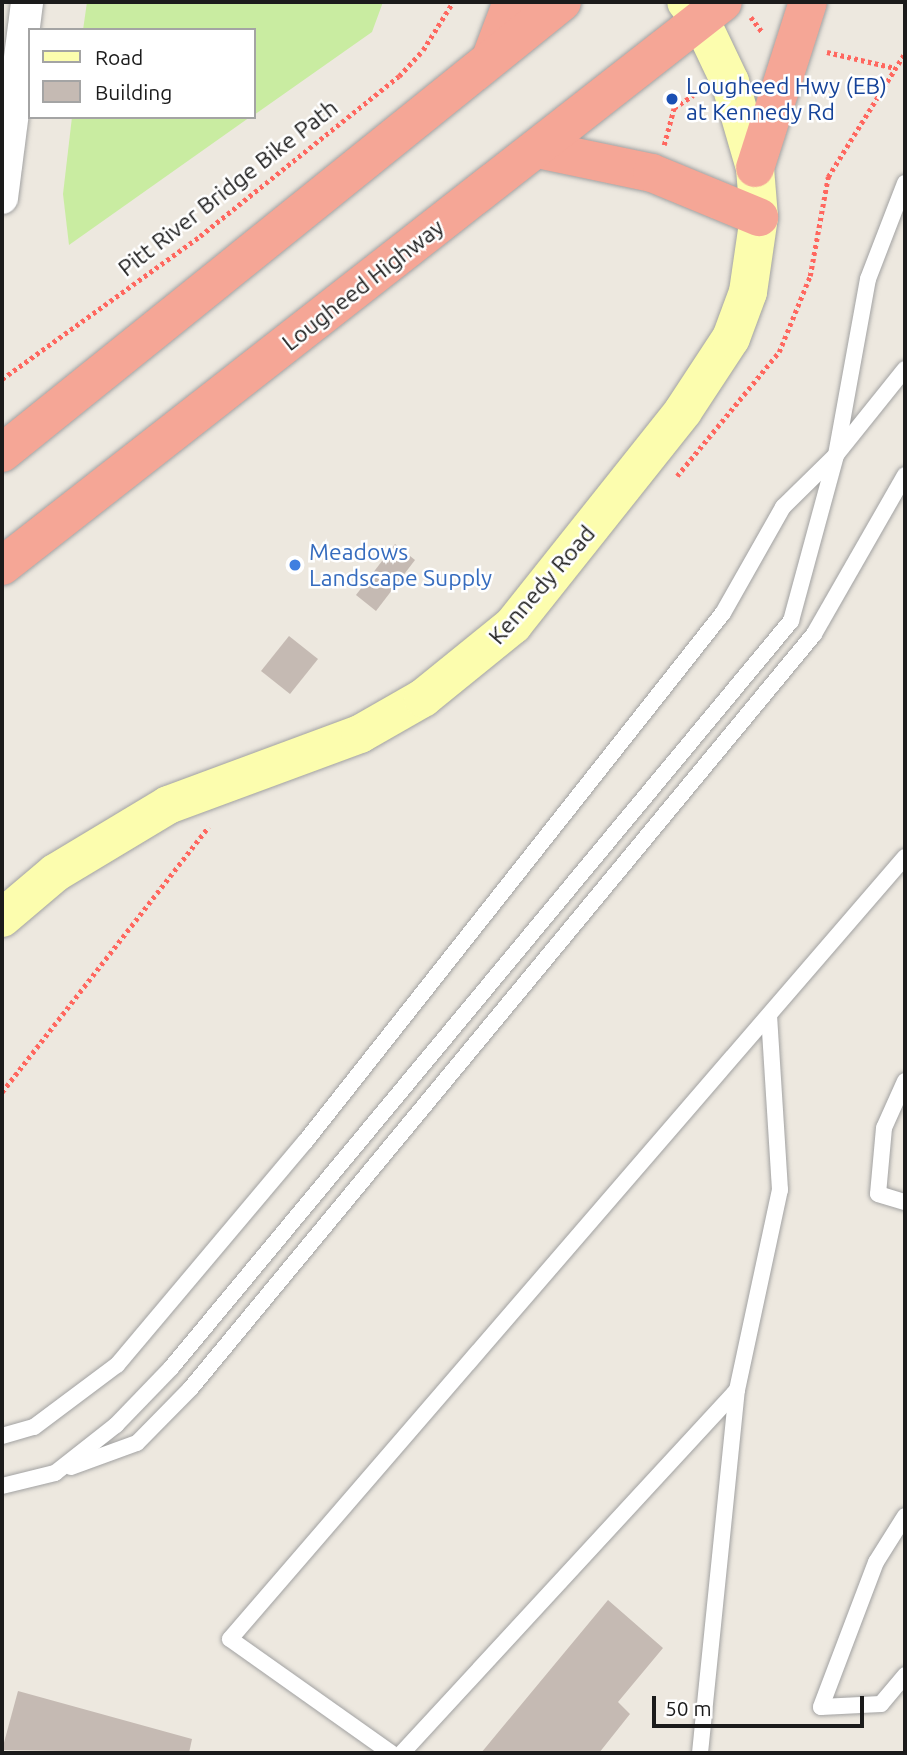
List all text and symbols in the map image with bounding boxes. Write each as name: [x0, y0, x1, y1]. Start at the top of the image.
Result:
legend: [28, 28, 256, 119]
text: Road: [95, 45, 143, 69]
place label: Lougheed Hwy (EB) at Kennedy Rd: [686, 72, 887, 126]
text: Building: [95, 80, 172, 104]
marker: Lougheed Hwy (EB) at Kennedy Rd: [664, 91, 680, 107]
street label: Pitt River Bridge Bike Path: [113, 94, 343, 282]
street label: Lougheed Highway: [277, 213, 449, 357]
street label: Kennedy Road: [483, 520, 601, 650]
place label: Meadows Landscape Supply: [309, 538, 492, 592]
marker: Meadows Landscape Supply: [287, 557, 303, 573]
scale bar: [655, 1682, 867, 1726]
text: 50 m: [665, 1696, 712, 1720]

